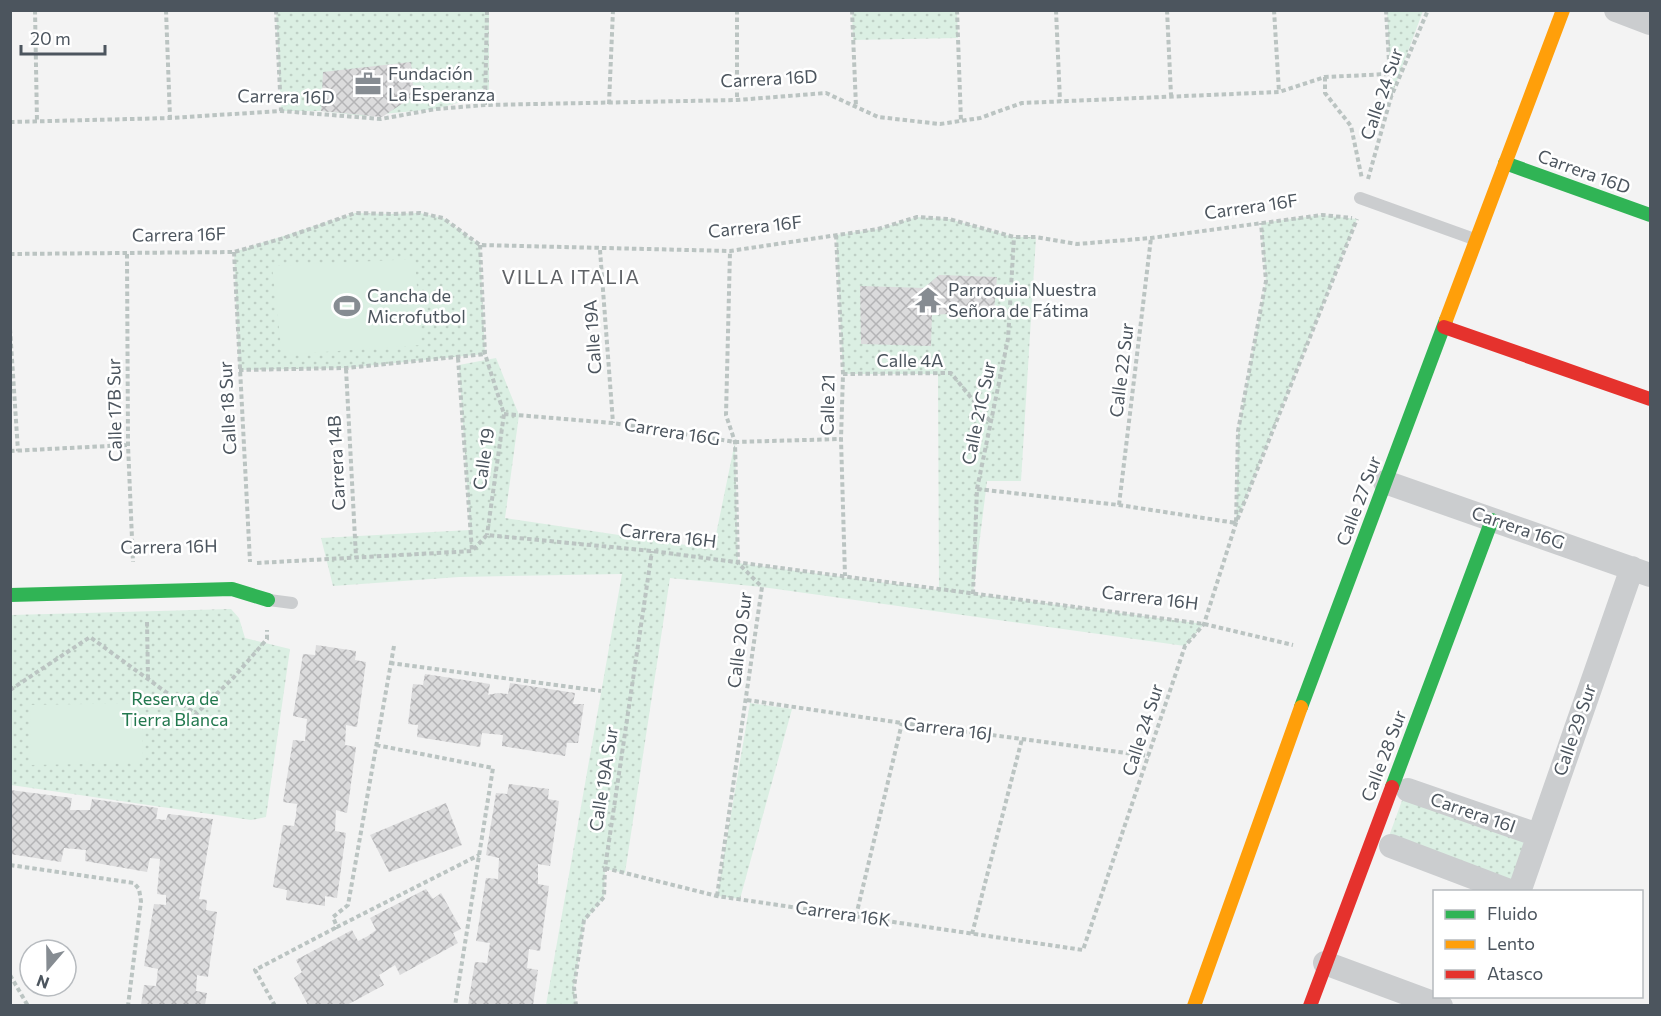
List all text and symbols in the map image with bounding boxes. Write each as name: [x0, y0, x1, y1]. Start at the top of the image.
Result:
scale bar: [21, 18, 105, 56]
text: 20 m: [30, 27, 71, 49]
street label: Calle 24 Sur: [1355, 45, 1407, 142]
place label: Fundación La Esperanza: [388, 62, 495, 105]
street label: Carrera 16D: [720, 64, 818, 92]
office icon: Fundación La Esperanza: [353, 69, 383, 99]
street label: Carrera 16D: [237, 84, 335, 108]
street label: Carrera 16D: [1535, 144, 1634, 198]
street label: Carrera 16F: [1203, 189, 1299, 223]
street label: Carrera 16F: [707, 210, 803, 242]
street label: Carrera 16F: [132, 222, 226, 246]
district label: VILLA ITALIA: [501, 264, 641, 288]
place label: Parroquia Nuestra Señora de Fátima: [948, 278, 1097, 321]
place label: Cancha de Microfutbol: [367, 284, 466, 327]
temple icon: Parroquia Nuestra Señora de Fátima: [913, 285, 943, 315]
sports icon: Cancha de Microfutbol: [332, 291, 362, 321]
street label: Calle 19A: [578, 299, 606, 375]
street label: Calle 22 Sur: [1104, 321, 1138, 418]
street label: Calle 4A: [876, 349, 944, 371]
street label: Calle 17B Sur: [102, 358, 126, 462]
street label: Calle 21C Sur: [956, 359, 1000, 466]
street label: Calle 18 Sur: [214, 361, 240, 455]
street label: Calle 21: [815, 374, 839, 436]
street label: Carrera 16G: [623, 413, 722, 449]
street label: Carrera 14B: [323, 415, 349, 511]
street label: Calle 19: [468, 426, 498, 491]
street label: Calle 27 Sur: [1331, 453, 1385, 549]
street label: Carrera 16G: [1469, 501, 1568, 553]
street label: Carrera 16H: [618, 518, 718, 552]
street label: Carrera 16H: [120, 534, 218, 558]
street label: Carrera 16H: [1100, 580, 1200, 614]
street label: Calle 20 Sur: [722, 591, 756, 689]
street label: Calle 24 Sur: [1117, 681, 1167, 779]
street label: Calle 29 Sur: [1548, 681, 1600, 779]
park label: Reserva de Tierra Blanca: [122, 687, 228, 730]
street label: Calle 28 Sur: [1356, 707, 1411, 804]
street label: Carrera 16J: [903, 712, 994, 744]
street label: Calle 19A Sur: [584, 725, 622, 833]
street label: Carrera 16I: [1428, 787, 1519, 837]
legend: [1433, 890, 1643, 998]
street label: Carrera 16K: [794, 895, 892, 931]
text: Fluido: [1487, 902, 1538, 924]
text: Lento: [1487, 932, 1535, 954]
north arrow: [18, 938, 78, 998]
text: Atasco: [1487, 962, 1543, 984]
text: N: [34, 972, 52, 994]

